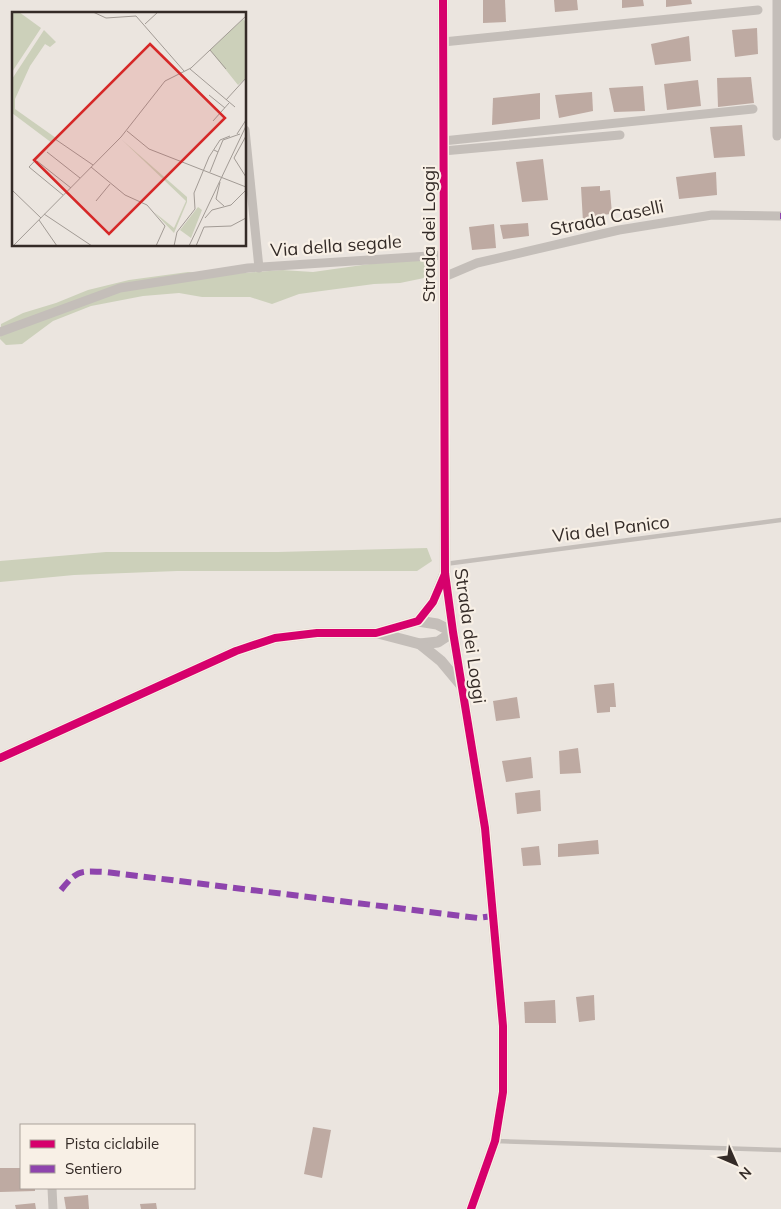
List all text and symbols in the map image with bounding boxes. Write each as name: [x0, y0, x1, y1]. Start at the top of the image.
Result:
inset map: [12, 12, 246, 246]
street label: Strada dei Loggi: [417, 166, 440, 302]
street label: Strada Caselli: [548, 194, 666, 241]
street label: Via della segale: [270, 229, 402, 262]
street label: Via del Panico: [551, 510, 671, 547]
street label: Strada dei Loggi: [450, 567, 491, 705]
legend: [20, 1124, 195, 1189]
text: Pista ciclabile: [65, 1134, 159, 1153]
north arrow: [711, 1139, 761, 1189]
text: Sentiero: [65, 1159, 122, 1178]
text: N: [735, 1163, 755, 1183]

